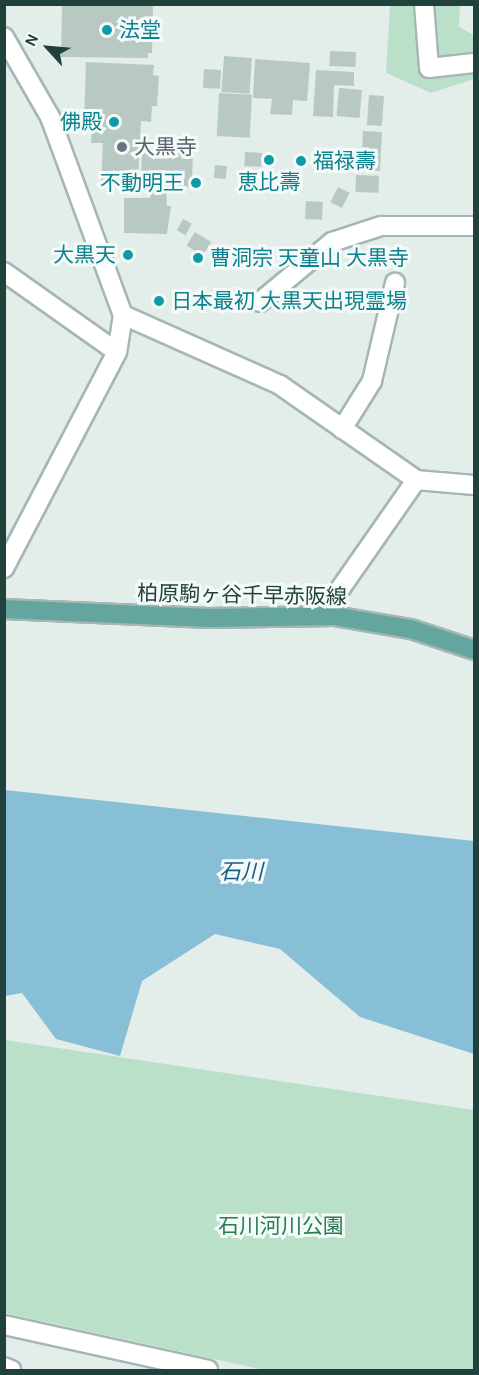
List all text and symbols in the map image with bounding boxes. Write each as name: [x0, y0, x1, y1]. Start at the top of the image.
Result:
place label: 法堂: [119, 17, 161, 43]
north arrow: [18, 18, 78, 78]
marker: 法堂: [100, 23, 114, 37]
text: N: [20, 31, 42, 49]
place label: 佛殿: [60, 109, 102, 135]
marker: 佛殿: [107, 115, 121, 129]
place label: 大黒寺: [134, 134, 197, 160]
marker: 大黒寺: [115, 140, 129, 154]
place label: 福禄壽: [313, 148, 376, 174]
marker: 恵比壽: [262, 153, 276, 167]
marker: 福禄壽: [294, 154, 308, 168]
place label: 恵比壽: [238, 169, 300, 195]
place label: 不動明王: [100, 170, 184, 196]
marker: 不動明王: [189, 176, 203, 190]
place label: 大黒天: [53, 242, 116, 268]
place label: 曹洞宗 天童山 大黒寺: [210, 245, 409, 271]
marker: 大黒天: [121, 248, 135, 262]
marker: 曹洞宗 天童山 大黒寺: [191, 251, 205, 265]
place label: 日本最初 大黒天出現霊場: [171, 288, 407, 314]
marker: 日本最初 大黒天出現霊場: [152, 294, 166, 308]
street label: 柏原駒ヶ谷千早赤阪線: [137, 581, 347, 609]
water label: 石川: [219, 860, 263, 886]
park label: 石川河川公園: [218, 1213, 344, 1239]

